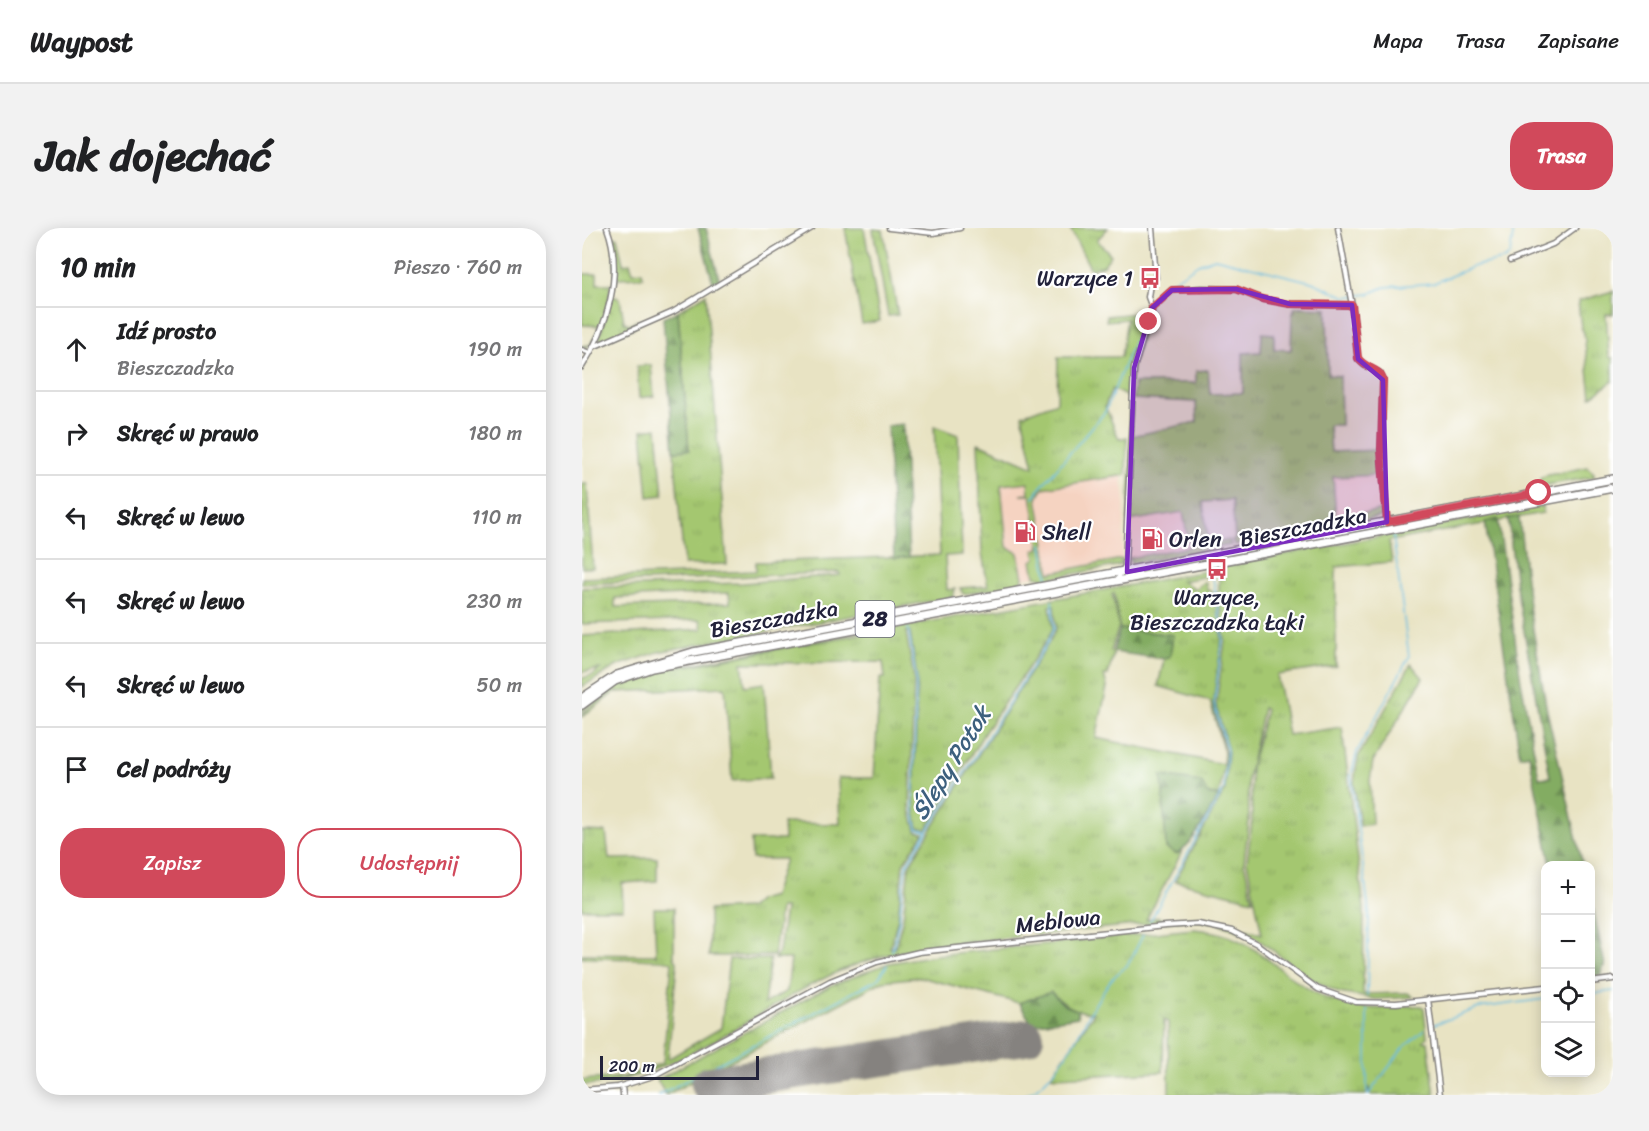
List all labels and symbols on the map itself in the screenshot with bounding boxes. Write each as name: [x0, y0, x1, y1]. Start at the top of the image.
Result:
place label: Warzyce 1: [1037, 259, 1133, 298]
bus stop icon: Warzyce 1: [1138, 266, 1162, 290]
route end: [1135, 308, 1161, 334]
route start: [1525, 479, 1551, 505]
street label: Bieszczadzka: [1236, 496, 1370, 558]
place label: Shell: [1042, 513, 1092, 552]
fuel station icon: Shell: [1013, 520, 1037, 544]
place label: Orlen: [1169, 520, 1222, 559]
fuel station icon: Orlen: [1140, 527, 1164, 551]
bus stop icon: Warzyce, Bieszczadzka Łąki: [1205, 557, 1229, 581]
place label: Warzyce, Bieszczadzka Łąki: [1130, 578, 1305, 642]
street label: Bieszczadzka: [707, 589, 841, 649]
road number: 28: [856, 601, 894, 637]
water label: Ślepy Potok: [899, 695, 1004, 828]
street label: Meblowa: [1014, 897, 1102, 945]
scale bar: [600, 1053, 759, 1080]

